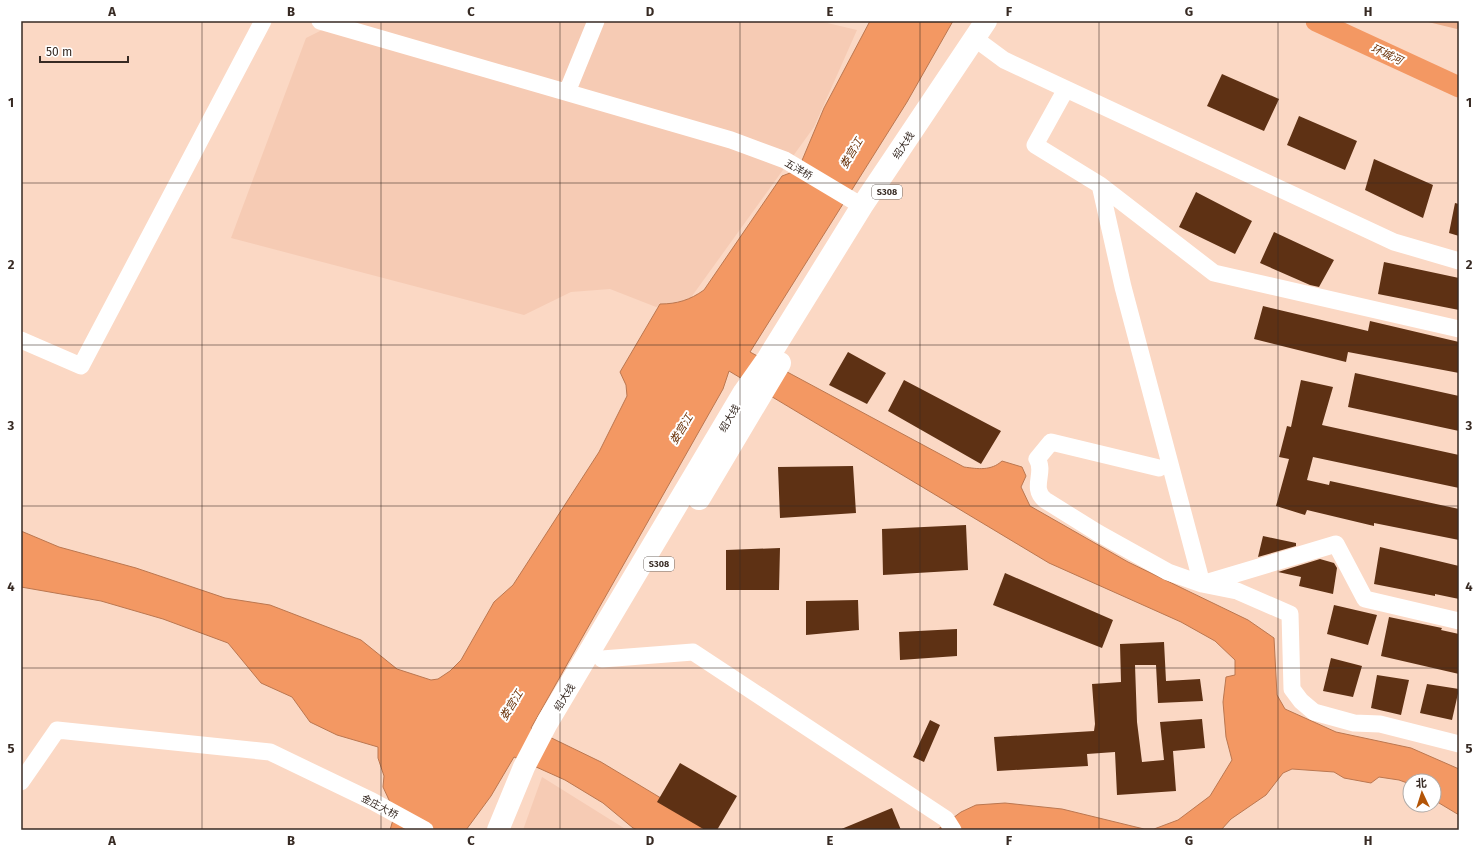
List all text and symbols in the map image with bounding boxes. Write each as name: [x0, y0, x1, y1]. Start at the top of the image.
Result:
text: A: [107, 4, 116, 19]
text: B: [287, 4, 295, 19]
text: C: [467, 4, 475, 19]
text: D: [646, 4, 655, 19]
text: E: [827, 4, 834, 19]
text: F: [1006, 4, 1013, 19]
text: G: [1185, 4, 1193, 19]
text: H: [1364, 4, 1372, 19]
scale bar: [40, 38, 128, 64]
water label: 环城河: [1369, 42, 1406, 68]
text: 50 m: [46, 45, 72, 59]
text: 1: [8, 95, 14, 110]
text: 1: [1466, 95, 1472, 110]
street label: 绍大线: [890, 130, 917, 161]
water label: 娄宫江: [837, 135, 866, 171]
street label: 五洋桥: [783, 157, 814, 183]
road number: S308: [872, 185, 902, 199]
text: 2: [8, 257, 15, 272]
text: 2: [1466, 257, 1473, 272]
street label: 绍大线: [717, 403, 743, 434]
water label: 娄宫江: [667, 411, 696, 447]
text: 3: [7, 418, 15, 433]
text: 3: [1465, 418, 1473, 433]
road number: S308: [644, 557, 674, 571]
text: 4: [7, 579, 15, 594]
text: 4: [1465, 579, 1473, 594]
street label: 绍大线: [552, 682, 578, 713]
water label: 娄宫江: [497, 687, 526, 723]
text: 5: [8, 741, 15, 756]
text: 5: [1466, 741, 1473, 756]
north arrow: [1402, 773, 1442, 813]
text: 北: [1415, 777, 1427, 790]
street label: 金庄大桥: [359, 792, 400, 822]
text: A: [107, 833, 116, 848]
text: B: [287, 833, 295, 848]
text: C: [467, 833, 475, 848]
text: D: [646, 833, 655, 848]
text: E: [827, 833, 834, 848]
text: F: [1006, 833, 1013, 848]
text: G: [1185, 833, 1193, 848]
text: H: [1364, 833, 1372, 848]

